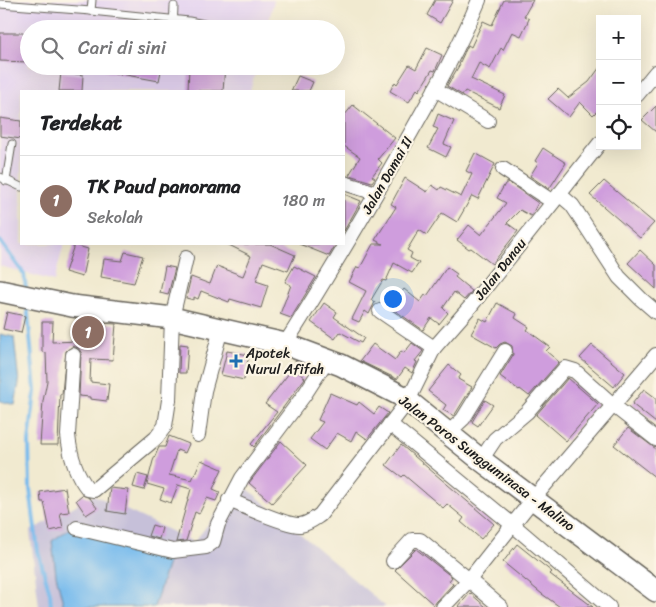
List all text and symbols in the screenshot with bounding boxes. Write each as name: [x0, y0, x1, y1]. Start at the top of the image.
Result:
map controls: [596, 15, 641, 150]
button: +: [596, 15, 641, 60]
search box: [20, 20, 345, 75]
text: Cari di sini: [78, 31, 166, 64]
icon: search: [38, 34, 66, 62]
button: −: [596, 60, 641, 105]
text: Terdekat: [40, 104, 122, 142]
button: locate: [596, 105, 641, 150]
street label: Jalan Damai II: [355, 131, 420, 220]
text: TK Paud panorama: [87, 170, 241, 203]
text: 1: [53, 186, 59, 215]
text: 180 m: [282, 186, 325, 215]
text: Sekolah: [87, 203, 143, 232]
street label: Jalan Danau: [467, 232, 533, 307]
your location: [380, 286, 406, 312]
pin: 1: [72, 313, 104, 351]
place label: Apotek Nurul Afifah: [245, 341, 324, 382]
marker: Apotek Nurul Afifah: [230, 355, 242, 367]
street label: Jalan Poros Sungguminasa - Malino: [392, 388, 580, 538]

